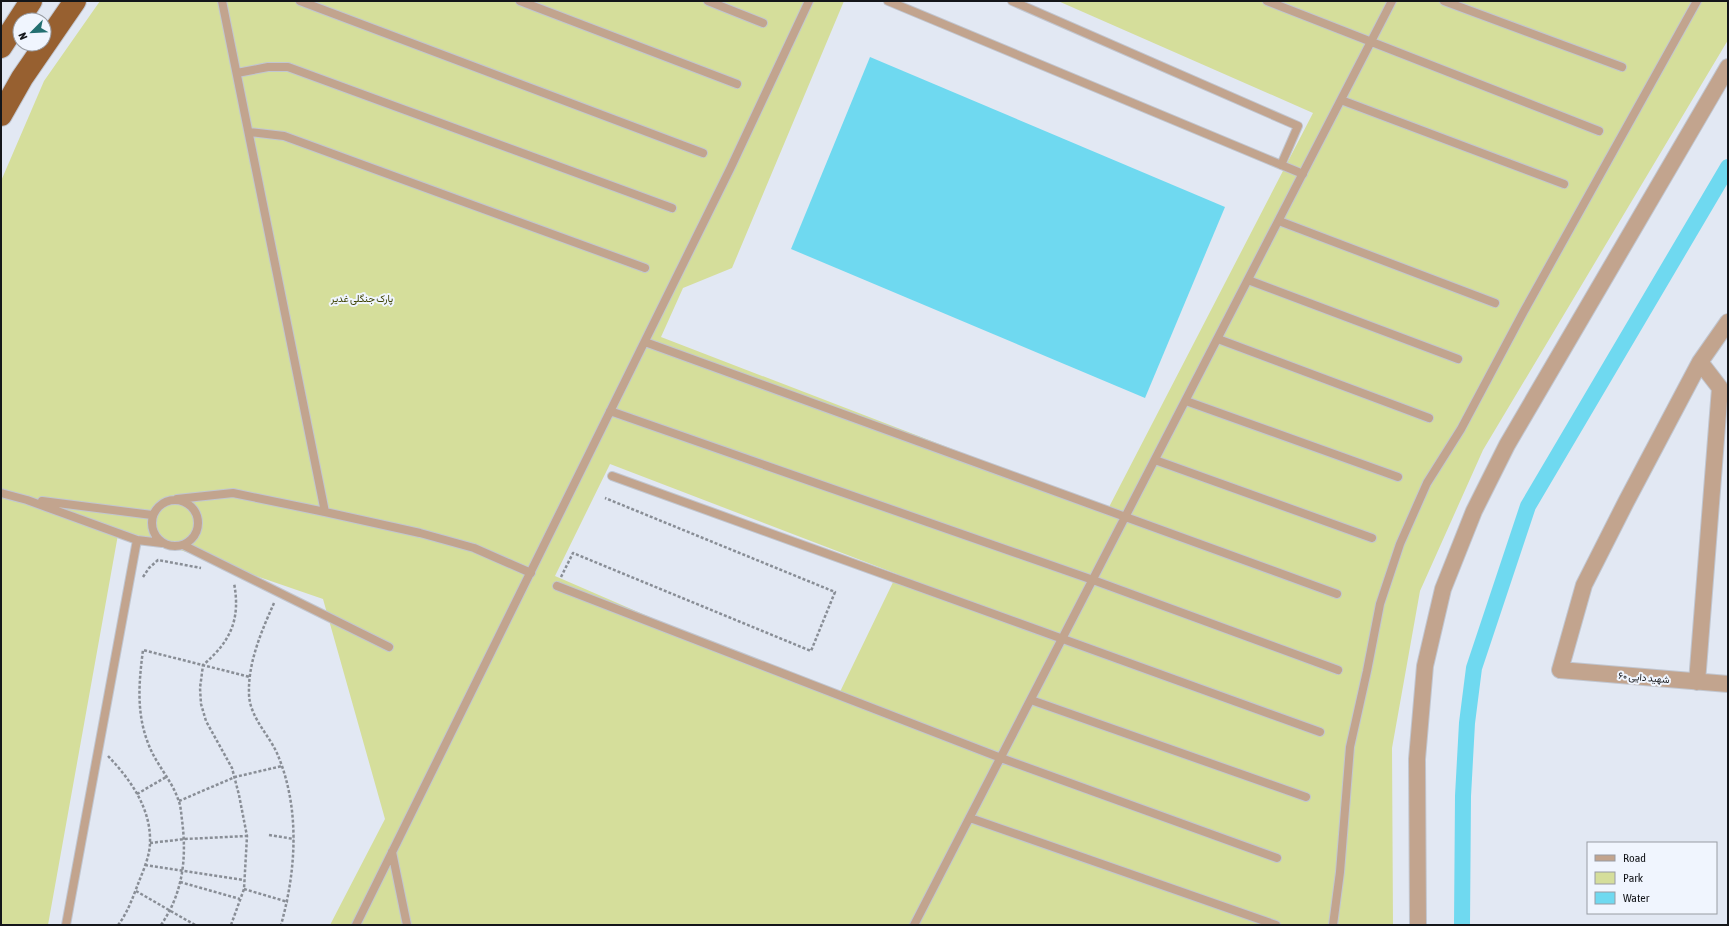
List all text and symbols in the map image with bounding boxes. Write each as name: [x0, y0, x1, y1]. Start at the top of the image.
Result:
north arrow: [12, 12, 52, 52]
text: N: [16, 31, 30, 41]
park label: پارک جنگلی غدیر: [330, 293, 393, 306]
street label: شهید دایی ۶۰: [1618, 670, 1670, 686]
legend: [1587, 842, 1717, 914]
text: Road: [1623, 851, 1646, 865]
text: Park: [1623, 871, 1644, 885]
text: Water: [1623, 891, 1650, 905]

